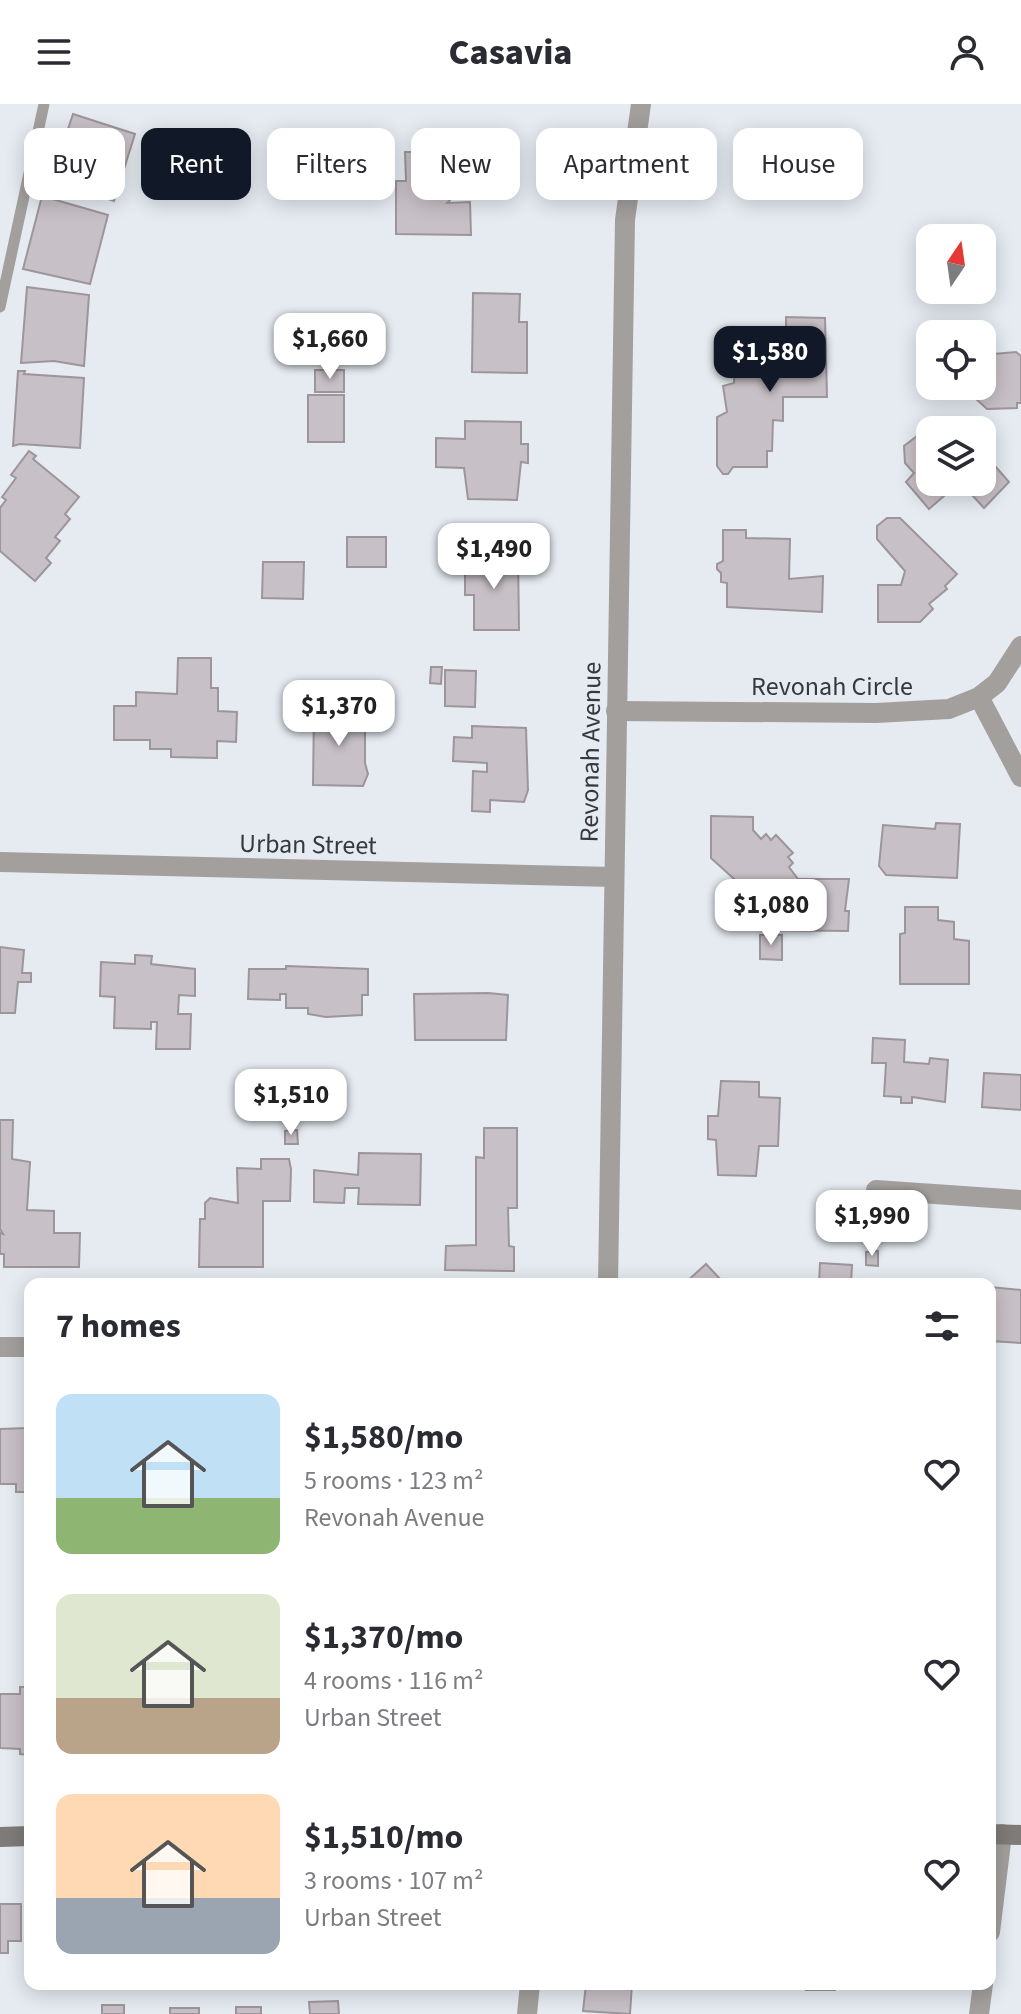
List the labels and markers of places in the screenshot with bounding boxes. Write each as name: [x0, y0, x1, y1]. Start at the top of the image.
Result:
pin: $1,660: [265, 313, 395, 381]
pin: $1,580: [705, 326, 835, 394]
pin: $1,490: [429, 523, 559, 591]
pin: $1,370: [274, 680, 404, 748]
pin: $1,080: [706, 879, 836, 947]
pin: $1,510: [226, 1069, 356, 1137]
pin: $1,990: [807, 1190, 937, 1258]

